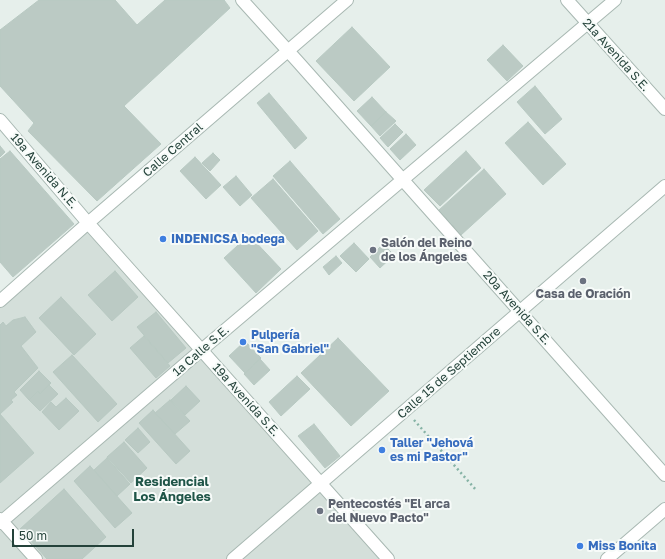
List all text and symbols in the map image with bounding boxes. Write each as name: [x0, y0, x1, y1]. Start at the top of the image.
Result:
street label: 21a Avenida S.E.: [579, 16, 653, 94]
street label: Calle Central: [140, 120, 206, 180]
street label: 19a Avenida N.E.: [7, 130, 81, 212]
place label: INDENICSA bodega: [171, 232, 285, 246]
marker: INDENICSA bodega: [158, 234, 168, 244]
place label: Salón del Reino de los Ángeles: [381, 236, 472, 264]
marker: Salón del Reino de los Ángeles: [368, 245, 378, 255]
street label: 20a Avenida S.E.: [480, 268, 554, 348]
marker: Casa de Oración: [578, 276, 588, 286]
place label: Casa de Oración: [536, 287, 630, 301]
street label: 1a Calle S.E.: [170, 323, 232, 379]
street label: Calle 15 de Septiembre: [394, 324, 504, 422]
place label: Pulpería "San Gabriel": [251, 328, 329, 356]
marker: Pulpería "San Gabriel": [238, 337, 248, 347]
street label: 19a Avenida S.E.: [209, 360, 283, 440]
place label: Taller "Jehová es mi Pastor": [390, 436, 473, 464]
marker: Taller "Jehová es mi Pastor": [377, 445, 387, 455]
district label: Residencial Los Ángeles: [133, 474, 211, 505]
place label: Pentecostés "El arca del Nuevo Pacto": [328, 497, 450, 525]
marker: Pentecostés "El arca del Nuevo Pacto": [315, 506, 325, 516]
scale bar: [14, 521, 136, 547]
text: 50 m: [19, 528, 47, 543]
place label: Miss Bonita: [588, 539, 656, 553]
marker: Miss Bonita: [575, 541, 585, 551]

